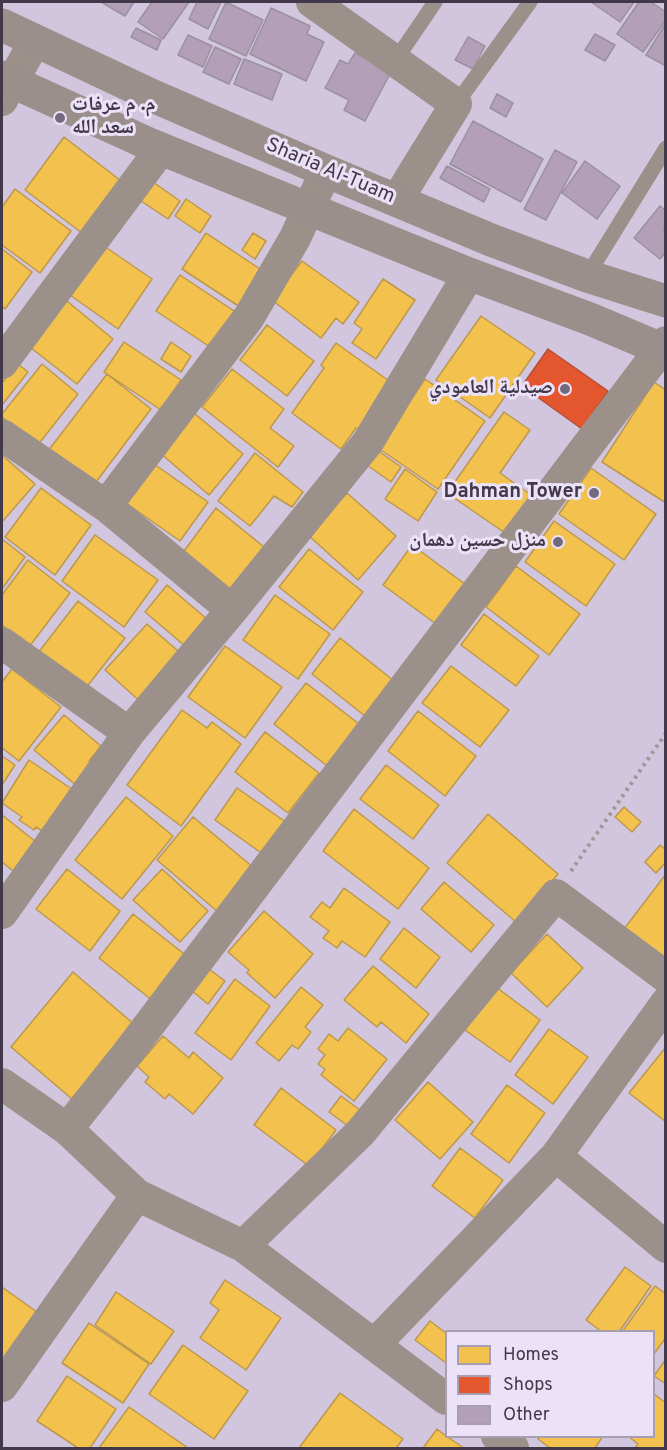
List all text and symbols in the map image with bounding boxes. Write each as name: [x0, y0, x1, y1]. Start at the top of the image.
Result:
place label: م. م عرفات سعد الله: [72, 94, 156, 141]
marker: م. م عرفات سعد الله: [53, 111, 67, 125]
street label: Sharia Al-Tuam: [262, 134, 398, 210]
place label: صيدلية العامودي: [429, 377, 553, 401]
marker: صيدلية العامودي: [558, 382, 572, 396]
place label: Dahman Tower: [444, 481, 582, 505]
marker: Dahman Tower: [587, 486, 601, 500]
place label: منزل حسين دهمان: [409, 530, 546, 554]
marker: منزل حسين دهمان: [551, 535, 565, 549]
legend: [445, 1330, 655, 1438]
text: Homes: [503, 1344, 559, 1367]
text: Shops: [503, 1374, 553, 1397]
text: Other: [503, 1404, 550, 1427]

